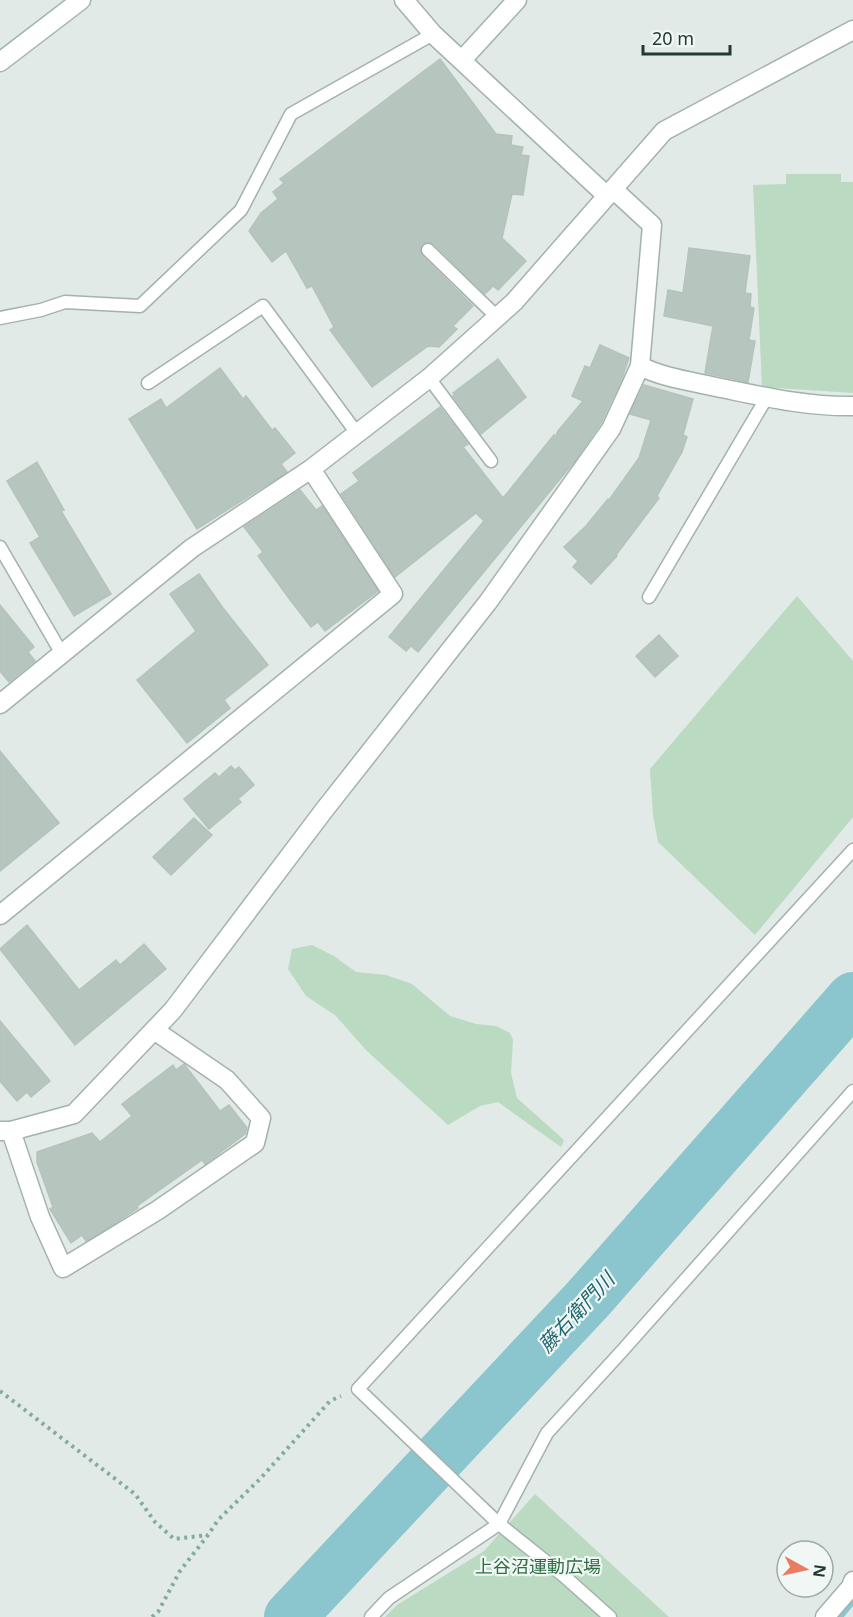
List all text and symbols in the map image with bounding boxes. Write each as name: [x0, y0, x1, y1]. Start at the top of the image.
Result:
scale bar: [643, 18, 730, 56]
text: 20 m: [652, 26, 694, 50]
water label: 藤右衛門川: [532, 1265, 621, 1358]
north arrow: [775, 1539, 835, 1599]
park label: 上谷沼運動広場: [475, 1554, 601, 1578]
text: N: [808, 1563, 832, 1579]

